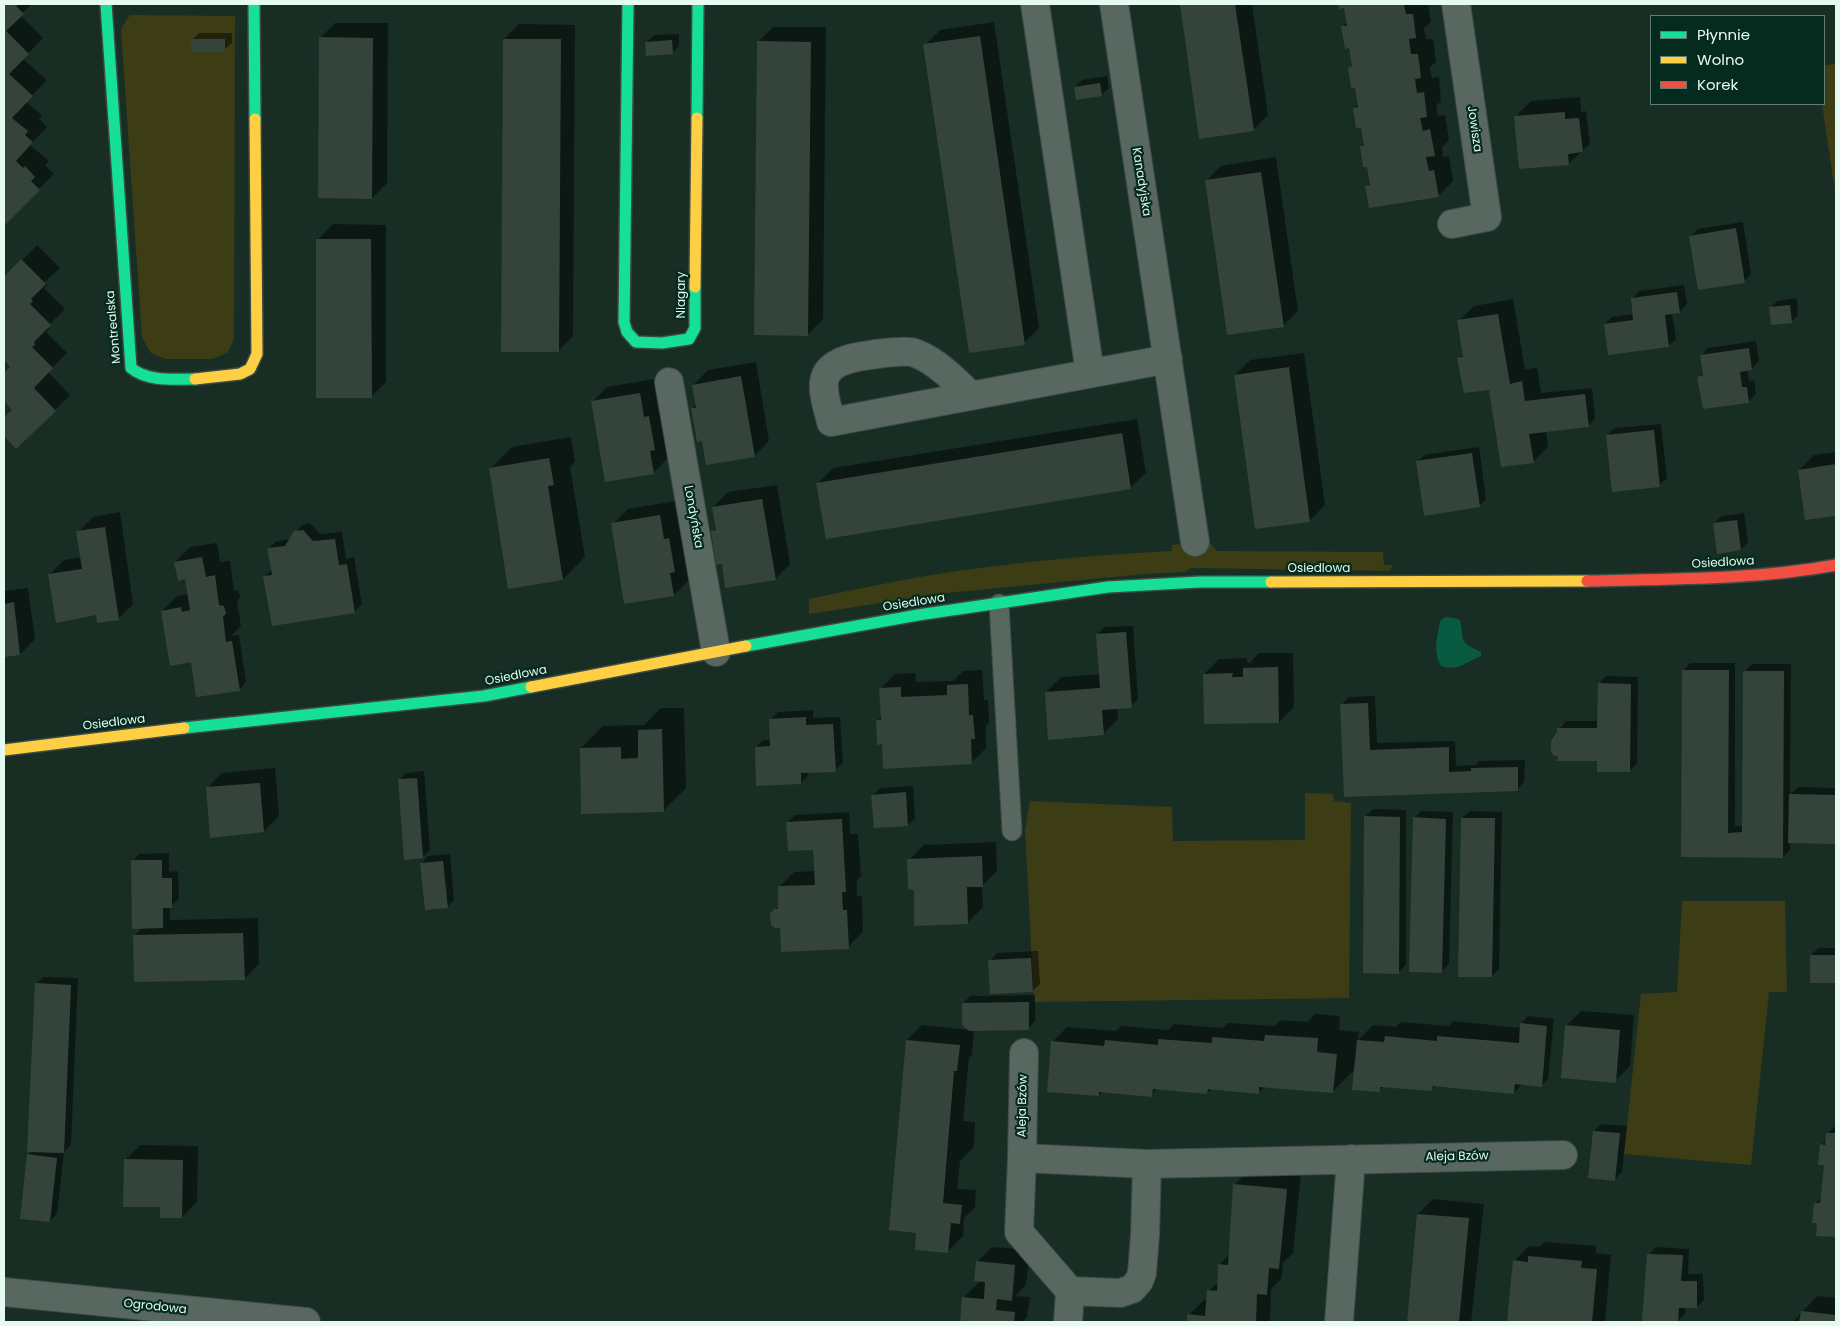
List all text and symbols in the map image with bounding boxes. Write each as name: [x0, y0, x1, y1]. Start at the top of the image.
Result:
legend: [1650, 15, 1825, 105]
text: Płynnie: [1697, 24, 1750, 45]
text: Wolno: [1697, 49, 1744, 70]
text: Korek: [1697, 74, 1738, 95]
street label: Jowisza: [1464, 105, 1484, 153]
street label: Kanadyjska: [1128, 147, 1154, 217]
street label: Niagary: [675, 272, 689, 318]
street label: Montrealska: [104, 290, 124, 364]
street label: Londyńska: [680, 484, 706, 550]
street label: Osiedlowa: [1691, 554, 1755, 572]
street label: Osiedlowa: [1288, 562, 1350, 576]
street label: Osiedlowa: [882, 591, 946, 615]
street label: Osiedlowa: [484, 663, 548, 689]
street label: Osiedlowa: [82, 712, 146, 734]
street label: Aleja Bzów: [1015, 1074, 1031, 1138]
street label: Aleja Bzów: [1425, 1149, 1489, 1165]
street label: Ogrodowa: [123, 1297, 187, 1317]

